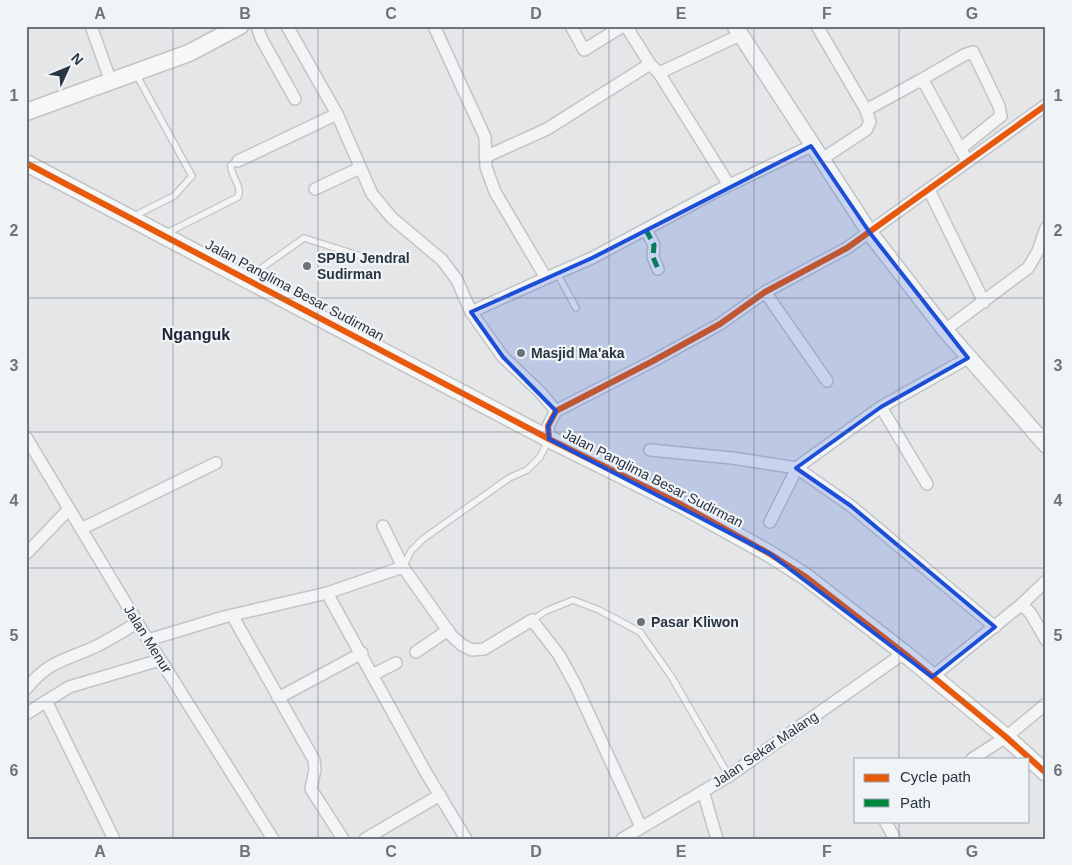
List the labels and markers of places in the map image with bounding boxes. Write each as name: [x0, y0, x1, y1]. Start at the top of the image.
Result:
place label: SPBU Jendral Sudirman: [317, 250, 410, 282]
marker: SPBU Jendral Sudirman: [301, 260, 313, 272]
place label: Masjid Ma'aka: [531, 345, 625, 361]
marker: Masjid Ma'aka: [515, 347, 527, 359]
place label: Pasar Kliwon: [651, 614, 739, 630]
marker: Pasar Kliwon: [635, 616, 647, 628]

